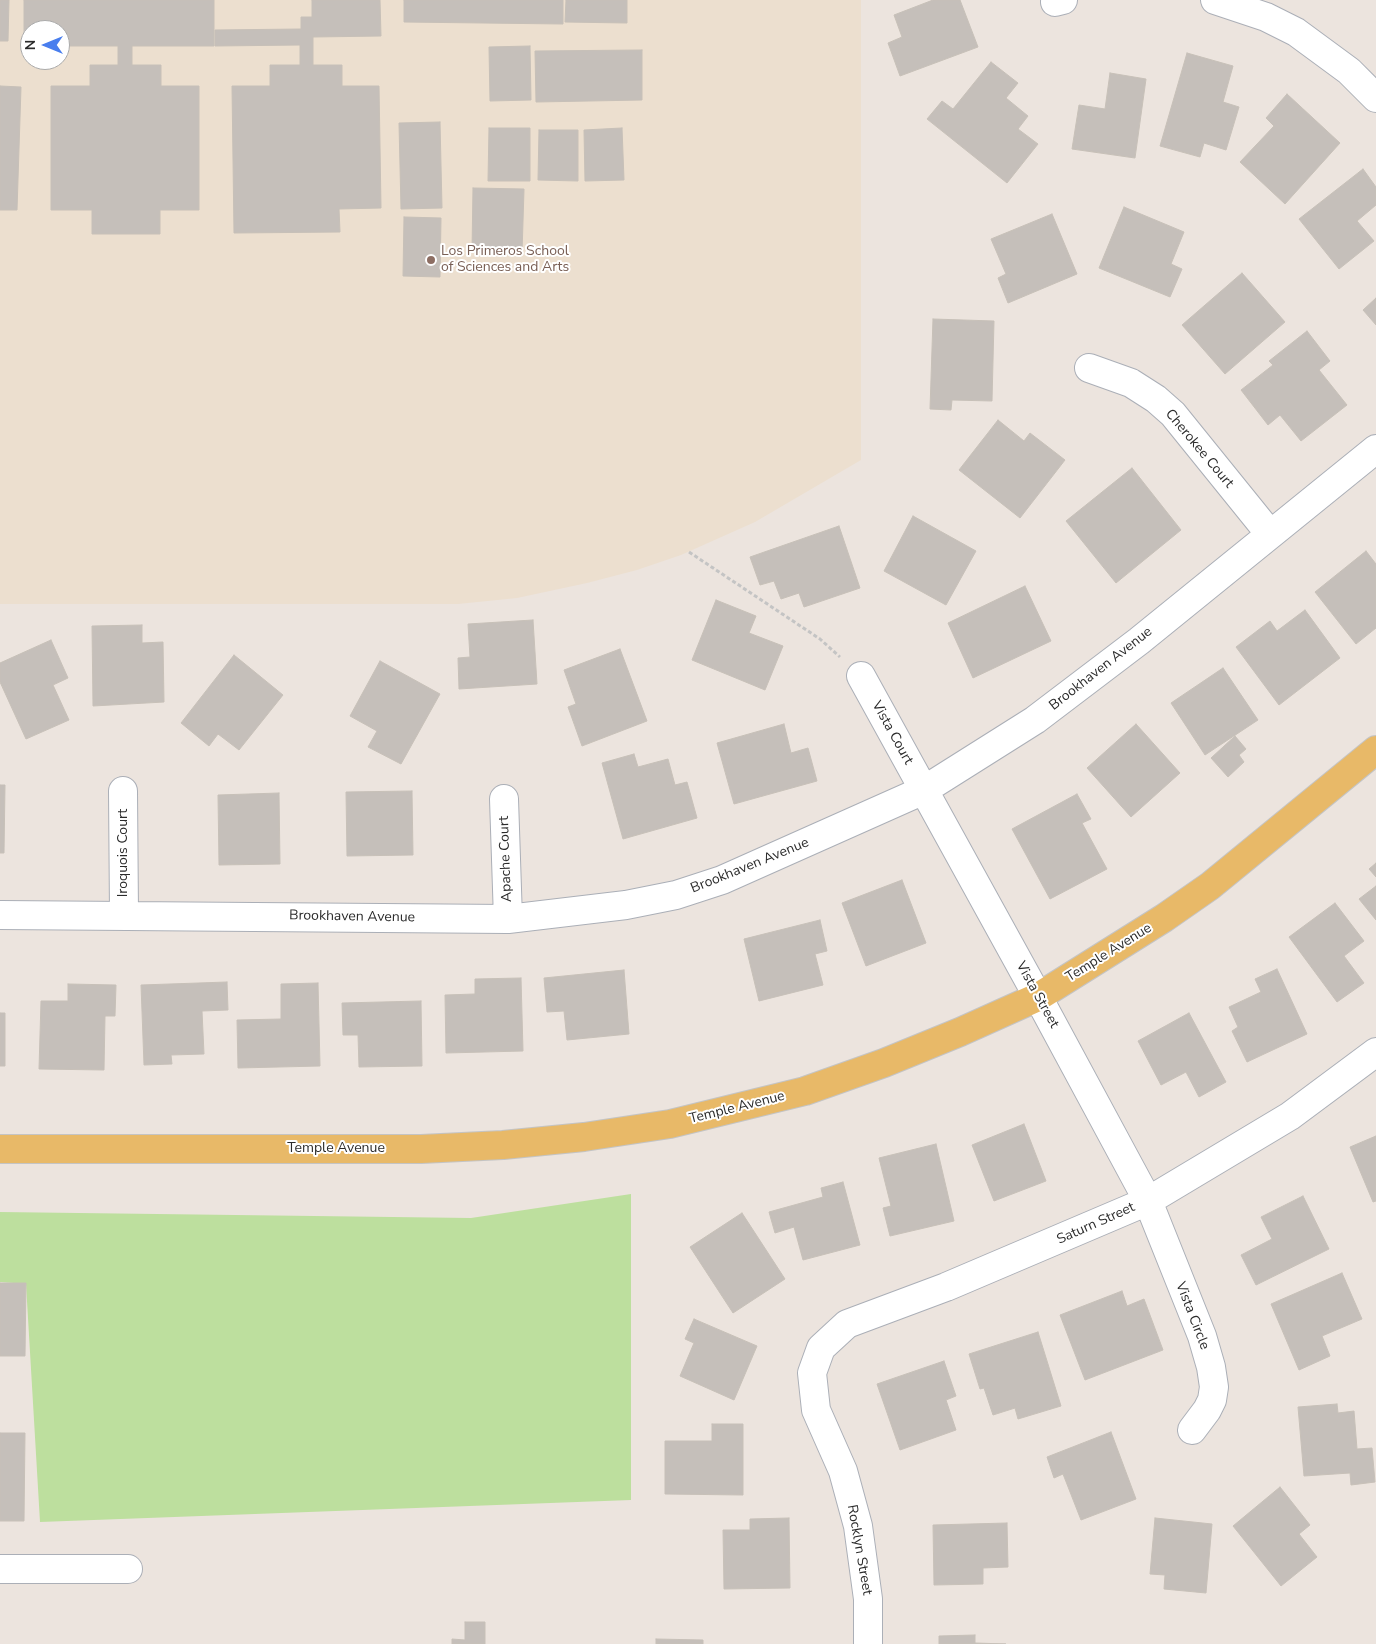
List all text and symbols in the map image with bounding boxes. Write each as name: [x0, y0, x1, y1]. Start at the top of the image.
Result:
north arrow: [20, 20, 70, 70]
text: N: [21, 40, 40, 50]
place label: Los Primeros School of Sciences and Arts: [441, 244, 569, 276]
marker: Los Primeros School of Sciences and Arts: [425, 254, 437, 266]
street label: Cherokee Court: [1161, 406, 1237, 492]
street label: Brookhaven Avenue: [1046, 624, 1156, 714]
street label: Vista Court: [868, 698, 916, 768]
street label: Iroquois Court: [116, 809, 132, 897]
street label: Apache Court: [496, 816, 516, 902]
street label: Brookhaven Avenue: [688, 835, 812, 897]
street label: Brookhaven Avenue: [289, 908, 415, 926]
street label: Temple Avenue: [1063, 920, 1155, 986]
street label: Vista Street: [1012, 959, 1062, 1031]
street label: Temple Avenue: [688, 1088, 786, 1128]
street label: Temple Avenue: [287, 1141, 385, 1157]
street label: Saturn Street: [1054, 1199, 1138, 1249]
street label: Vista Circle: [1171, 1280, 1213, 1352]
street label: Rocklyn Street: [843, 1504, 875, 1596]

